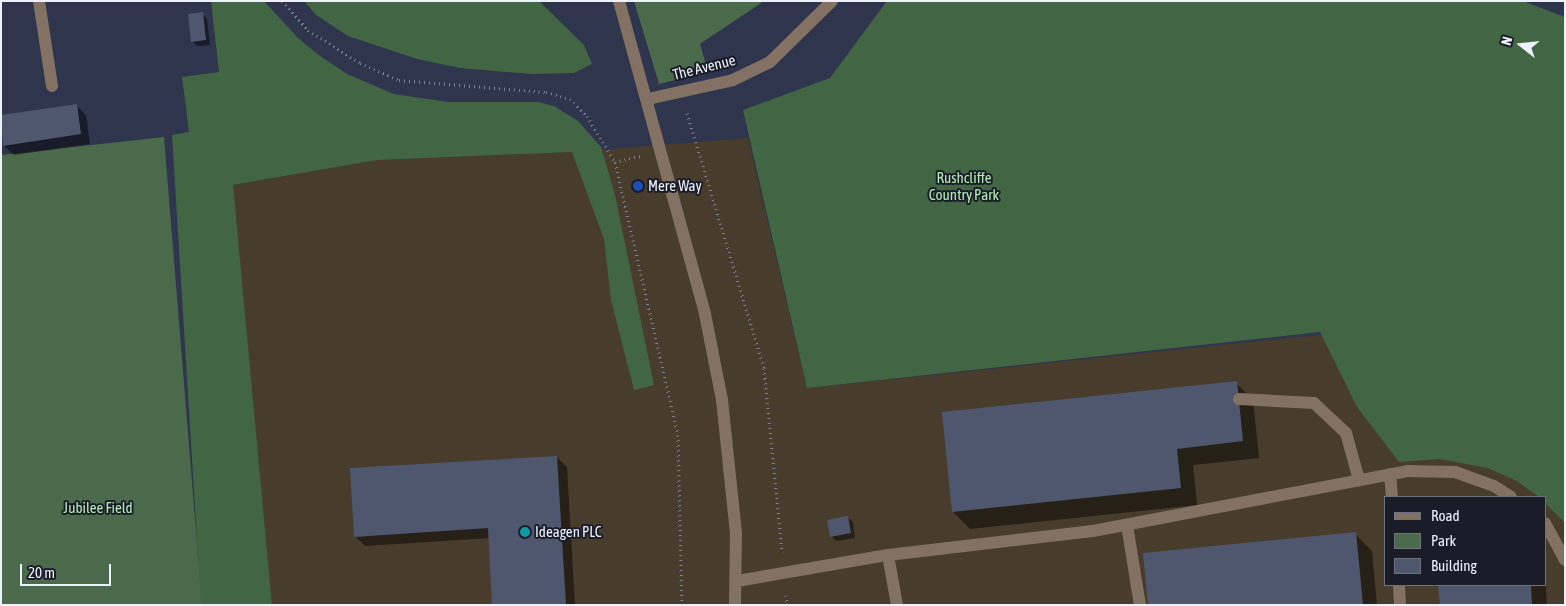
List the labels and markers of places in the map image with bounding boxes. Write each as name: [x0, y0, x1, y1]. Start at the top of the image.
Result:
place label: Mere Way: [648, 177, 702, 195]
marker: Mere Way: [632, 180, 644, 192]
place label: Ideagen PLC: [535, 523, 602, 541]
marker: Ideagen PLC: [519, 526, 531, 538]

